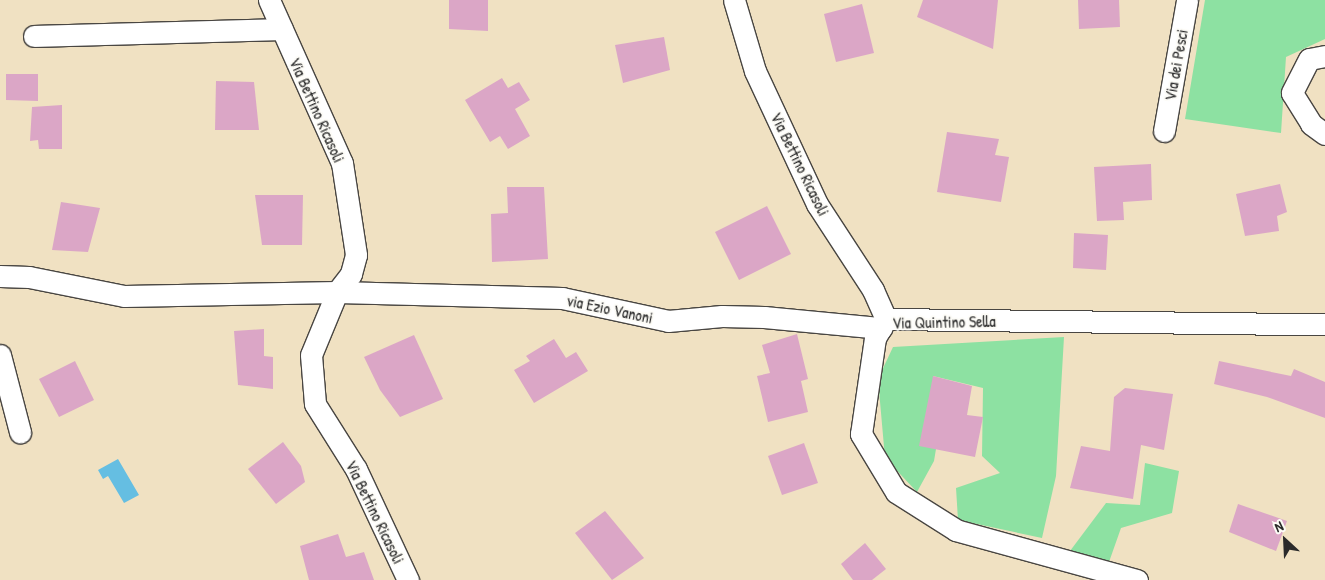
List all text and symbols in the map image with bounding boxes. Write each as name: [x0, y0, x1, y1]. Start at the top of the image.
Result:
street label: Via dei Pesci: [1160, 28, 1192, 102]
street label: Via Bettino Ricasoli: [285, 55, 349, 165]
street label: Via Bettino Ricasoli: [767, 109, 833, 219]
street label: via Ezio Vanoni: [565, 291, 655, 327]
street label: Via Quintino Sella: [892, 311, 996, 333]
street label: Via Bettino Ricasoli: [342, 457, 408, 567]
north arrow: [1260, 515, 1310, 565]
text: N: [1271, 516, 1286, 536]

